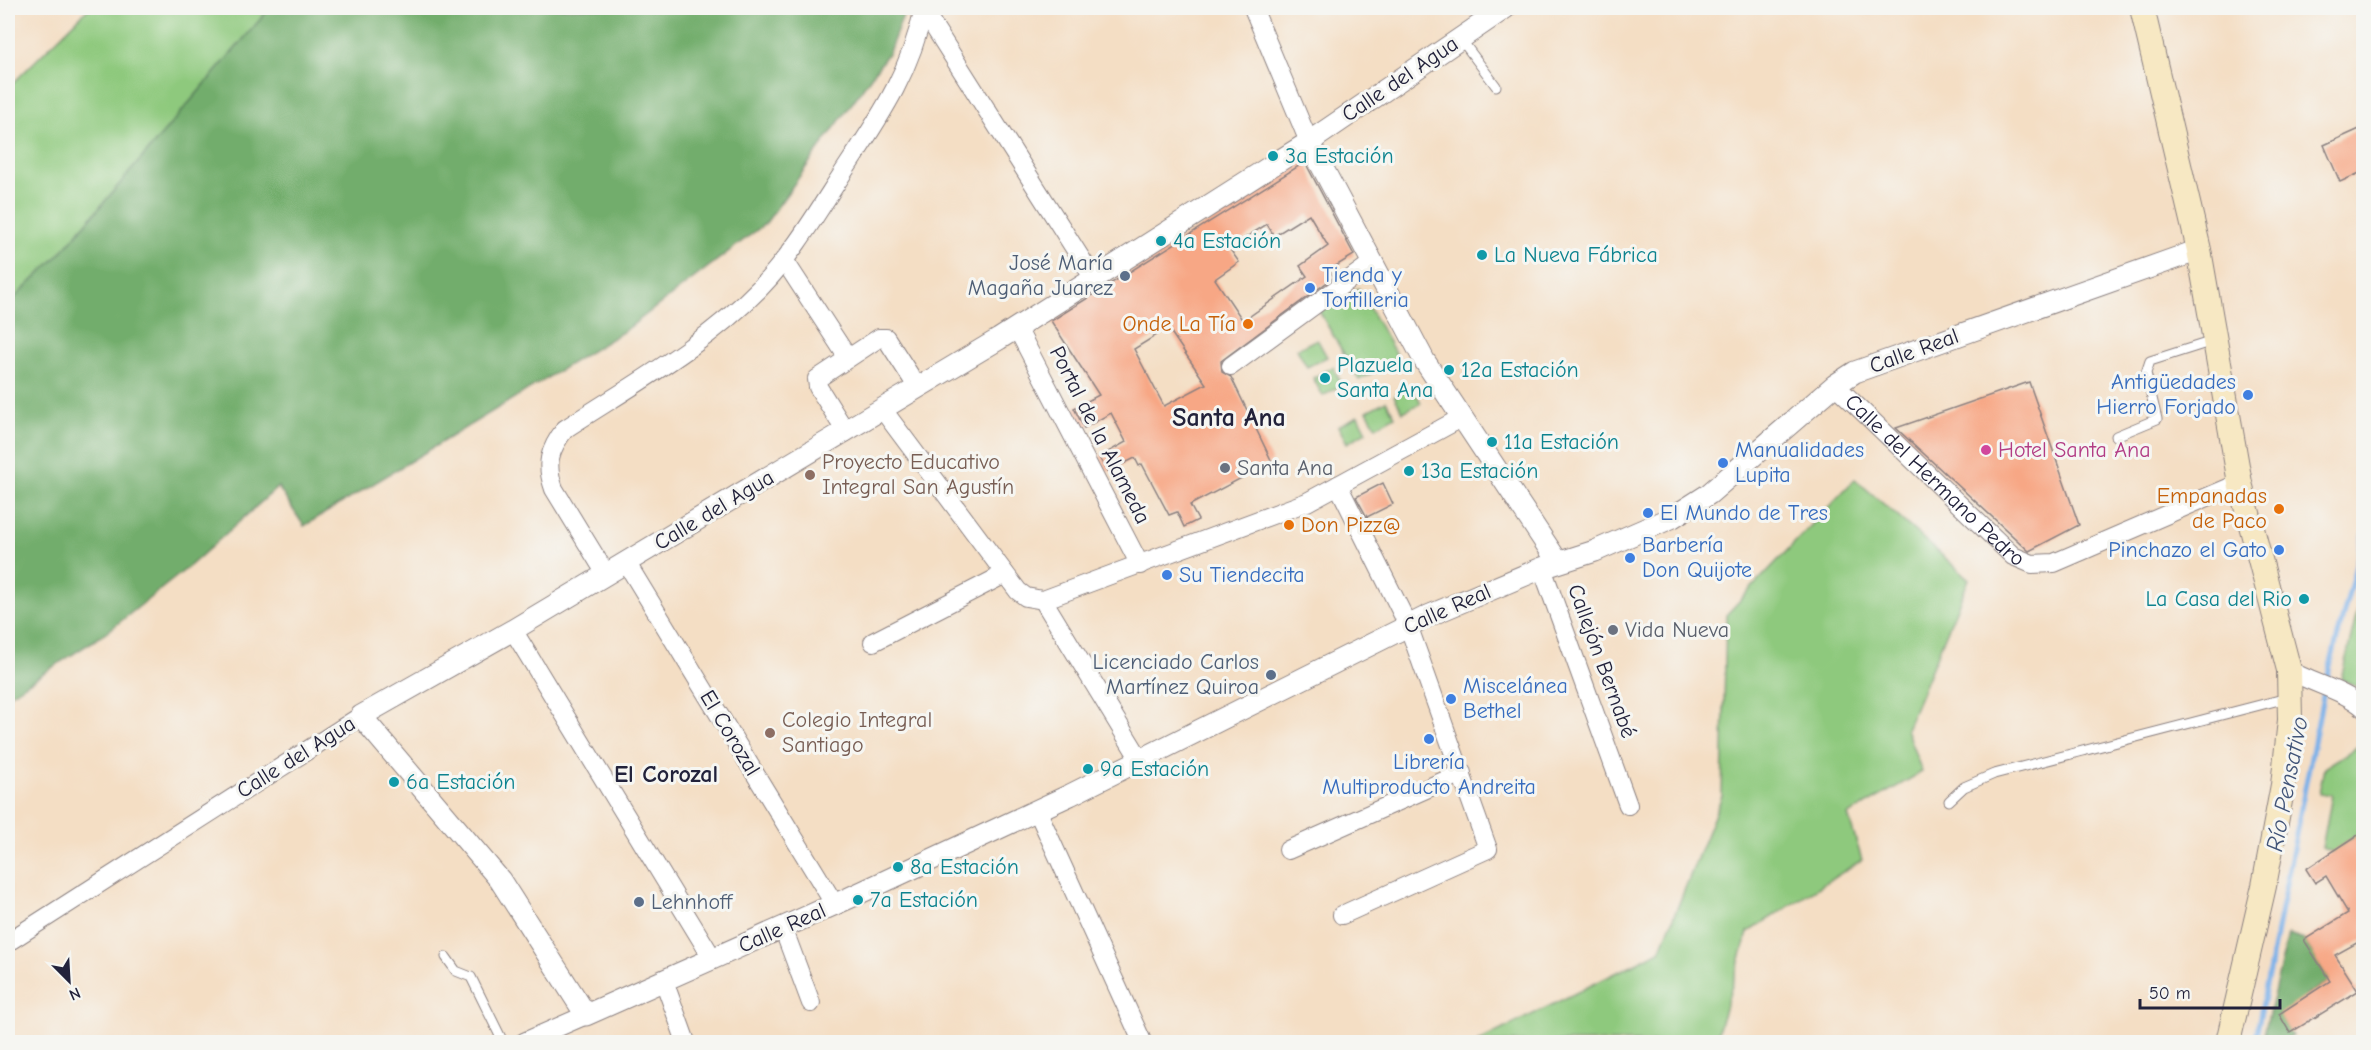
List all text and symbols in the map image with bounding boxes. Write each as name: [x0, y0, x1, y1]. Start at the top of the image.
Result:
street label: Calle del Agua: [1337, 31, 1463, 127]
place label: 3a Estación: [1285, 143, 1394, 169]
marker: 3a Estación: [1266, 149, 1280, 163]
place label: 4a Estación: [1173, 228, 1281, 254]
marker: 4a Estación: [1154, 234, 1168, 248]
place label: La Nueva Fábrica: [1494, 242, 1658, 268]
marker: La Nueva Fábrica: [1475, 248, 1489, 262]
place label: José María Magaña Juarez: [968, 250, 1113, 301]
place label: Tienda y Tortilleria: [1322, 262, 1409, 313]
marker: José María Magaña Juarez: [1118, 269, 1132, 283]
marker: Tienda y Tortilleria: [1303, 281, 1317, 295]
place label: Onde La Tía: [1122, 311, 1236, 337]
marker: Onde La Tía: [1241, 317, 1255, 331]
street label: Calle Real: [1866, 323, 1962, 379]
street label: Portal de la Alameda: [1044, 342, 1156, 528]
place label: Plazuela Santa Ana: [1337, 352, 1433, 403]
place label: 12a Estación: [1461, 357, 1579, 383]
marker: 12a Estación: [1442, 363, 1456, 377]
place label: Antigüedades Hierro Forjado: [2096, 369, 2236, 420]
marker: Plazuela Santa Ana: [1318, 371, 1332, 385]
marker: Antigüedades Hierro Forjado: [2241, 388, 2255, 402]
street label: Calle del Hermano Pedro: [1840, 389, 2028, 572]
district label: Santa Ana: [1172, 403, 1286, 433]
place label: 11a Estación: [1504, 429, 1619, 455]
marker: 11a Estación: [1485, 435, 1499, 449]
place label: Manualidades Lupita: [1735, 437, 1864, 488]
place label: Hotel Santa Ana: [1998, 437, 2151, 463]
marker: Hotel Santa Ana: [1979, 443, 1993, 457]
place label: Proyecto Educativo Integral San Agustín: [822, 449, 1014, 500]
place label: Santa Ana: [1237, 455, 1333, 481]
marker: Manualidades Lupita: [1716, 456, 1730, 470]
place label: 13a Estación: [1421, 458, 1538, 484]
marker: Santa Ana: [1218, 461, 1232, 475]
street label: Calle del Agua: [650, 464, 778, 556]
marker: 13a Estación: [1402, 464, 1416, 478]
marker: Proyecto Educativo Integral San Agustín: [803, 468, 817, 482]
place label: Empanadas de Paco: [2157, 483, 2267, 534]
place label: El Mundo de Tres: [1660, 500, 1828, 526]
marker: Empanadas de Paco: [2272, 502, 2286, 516]
marker: El Mundo de Tres: [1641, 506, 1655, 520]
place label: Don Pizz@: [1301, 512, 1401, 538]
marker: Don Pizz@: [1282, 518, 1296, 532]
place label: Barbería Don Quijote: [1642, 532, 1752, 583]
place label: Pinchazo el Gato: [2108, 537, 2267, 563]
marker: Pinchazo el Gato: [2272, 543, 2286, 557]
marker: Barbería Don Quijote: [1623, 551, 1637, 565]
place label: Su Tiendecita: [1179, 562, 1305, 588]
marker: Su Tiendecita: [1160, 568, 1174, 582]
street label: Calle Real: [1399, 578, 1495, 640]
street label: Callejón Bernabé: [1562, 581, 1642, 741]
place label: La Casa del Rio: [2145, 586, 2292, 612]
marker: La Casa del Rio: [2297, 592, 2311, 606]
place label: Vida Nueva: [1625, 617, 1729, 643]
marker: Vida Nueva: [1606, 623, 1620, 637]
place label: Licenciado Carlos Martínez Quiroa: [1093, 649, 1259, 700]
marker: Licenciado Carlos Martínez Quiroa: [1264, 668, 1278, 682]
place label: Miscelánea Bethel: [1463, 673, 1568, 724]
street label: El Corozal: [694, 686, 766, 780]
marker: Miscelánea Bethel: [1444, 692, 1458, 706]
place label: Colegio Integral Santiago: [782, 707, 932, 758]
street label: Calle del Agua: [232, 710, 360, 804]
water label: Río Pensativo: [2260, 714, 2314, 854]
marker: Colegio Integral Santiago: [763, 726, 777, 740]
marker: Librería Multiproducto Andreita: [1422, 732, 1436, 746]
place label: Librería Multiproducto Andreita: [1322, 749, 1536, 800]
place label: 9a Estación: [1100, 756, 1209, 782]
district label: El Corozal: [614, 760, 718, 788]
marker: 9a Estación: [1081, 762, 1095, 776]
place label: 6a Estación: [406, 769, 515, 795]
marker: 6a Estación: [387, 775, 401, 789]
place label: 8a Estación: [910, 854, 1019, 880]
marker: 8a Estación: [891, 860, 905, 874]
place label: 7a Estación: [870, 887, 978, 913]
place label: Lehnhoff: [651, 889, 734, 915]
marker: 7a Estación: [851, 893, 865, 907]
marker: Lehnhoff: [632, 895, 646, 909]
street label: Calle Real: [734, 897, 830, 959]
north arrow: [39, 951, 99, 1011]
scale bar: [2140, 972, 2280, 1010]
text: N: [66, 983, 83, 1004]
text: 50 m: [2149, 983, 2191, 1004]

